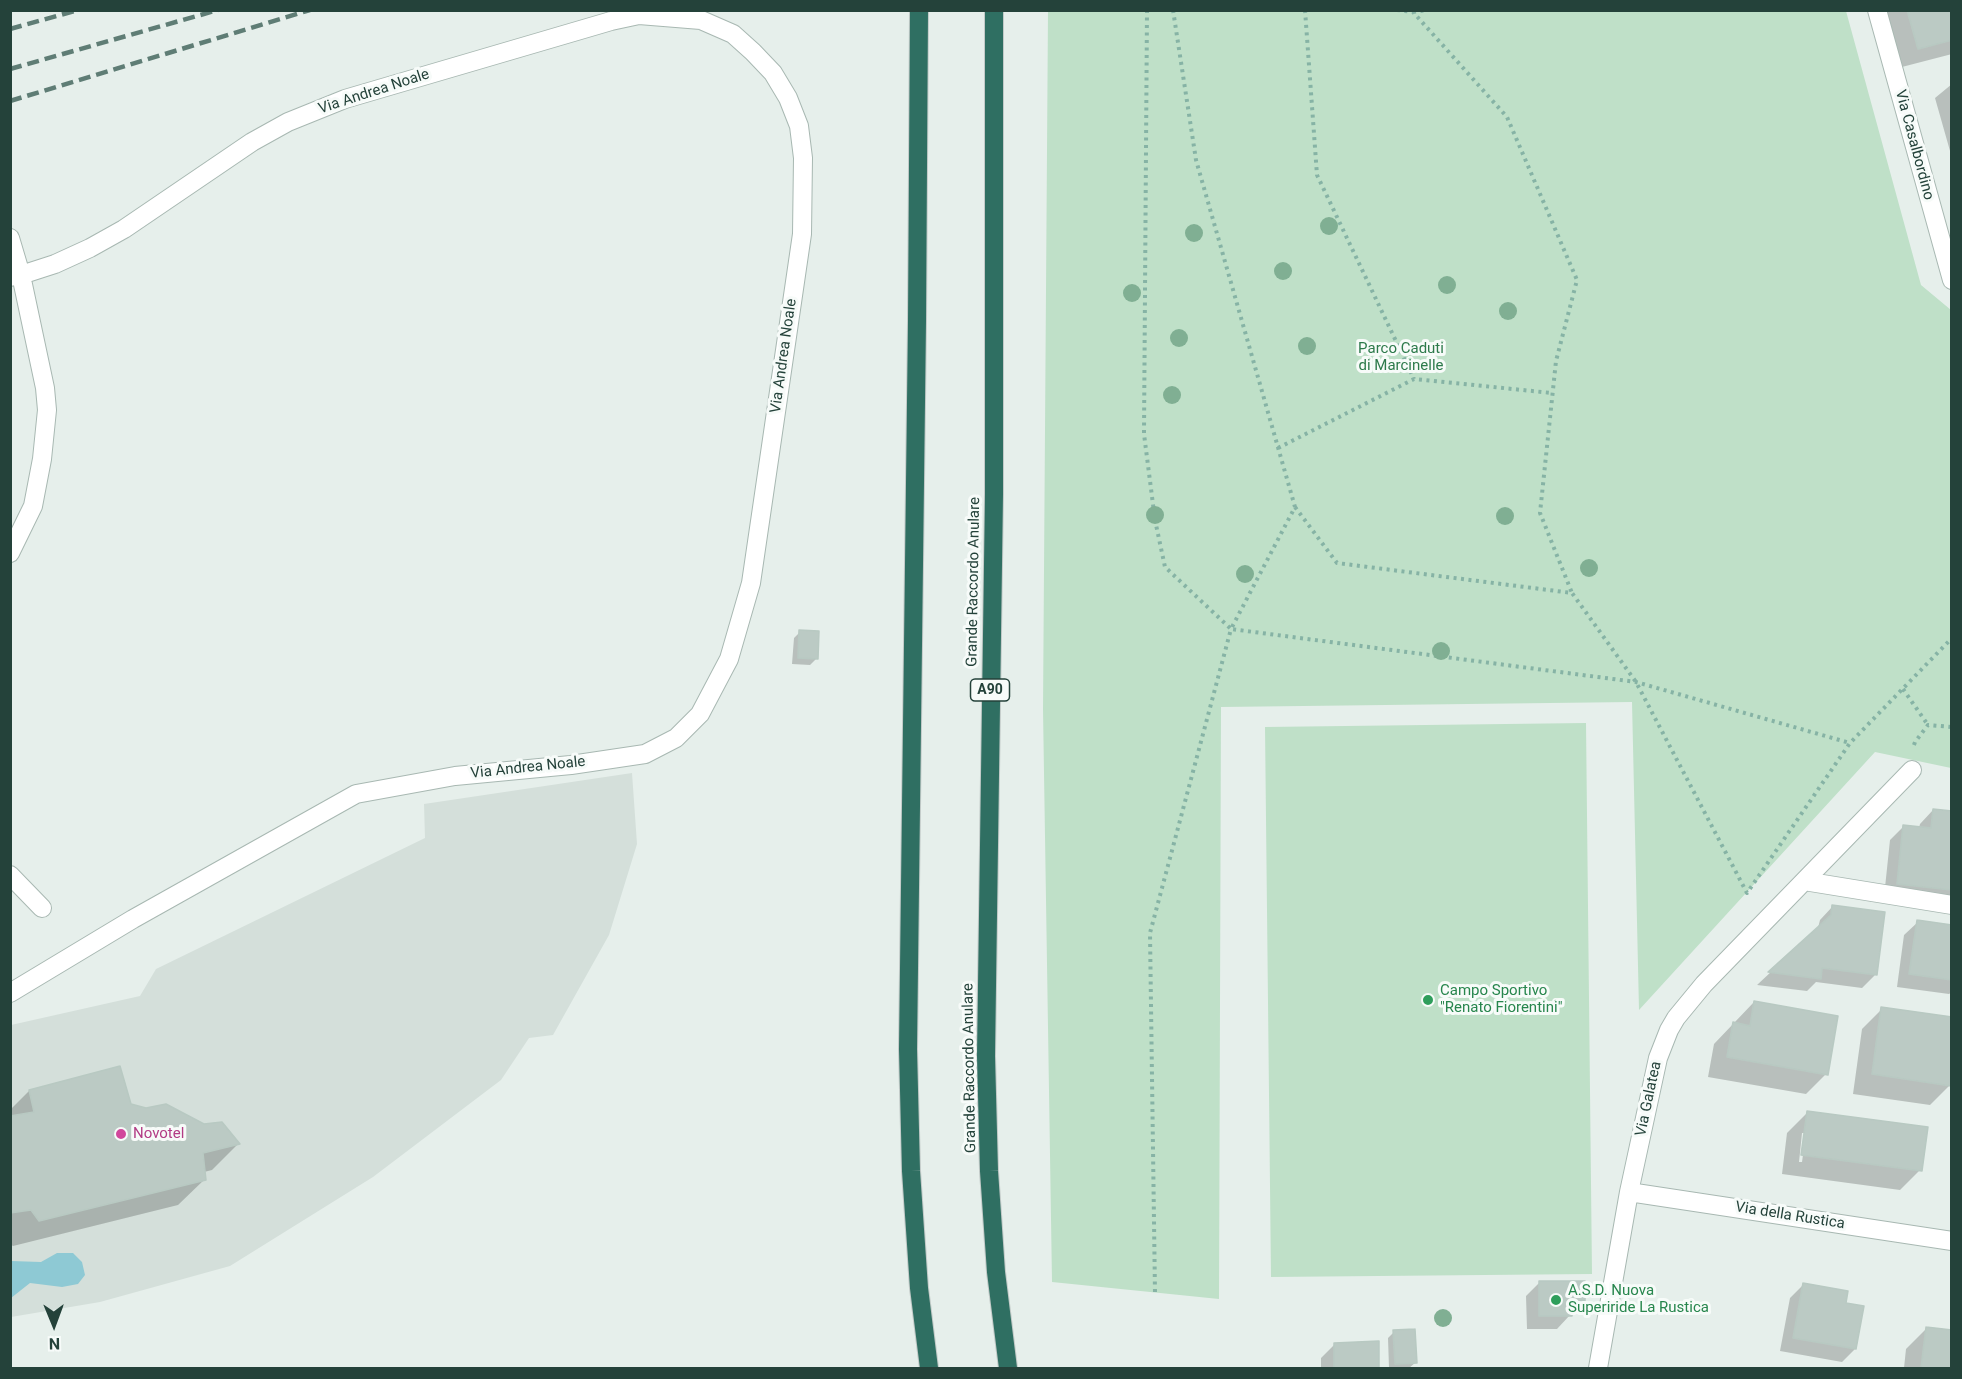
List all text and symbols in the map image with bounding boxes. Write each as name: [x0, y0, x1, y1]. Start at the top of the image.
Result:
street label: Via Andrea Noale: [316, 66, 432, 118]
street label: Via Casalbordino: [1891, 88, 1937, 202]
street label: Via Andrea Noale: [767, 298, 801, 414]
park label: Parco Caduti di Marcinelle: [1358, 340, 1444, 375]
street label: Grande Raccordo Anulare: [964, 497, 984, 667]
road number: A90: [970, 679, 1010, 701]
street label: Via Andrea Noale: [470, 753, 586, 783]
place label: Campo Sportivo "Renato Fiorentini": [1440, 982, 1562, 1017]
street label: Grande Raccordo Anulare: [960, 983, 980, 1153]
marker: Campo Sportivo "Renato Fiorentini": [1421, 993, 1435, 1007]
street label: Via Galatea: [1632, 1060, 1666, 1138]
place label: Novotel: [133, 1125, 184, 1143]
marker: Novotel: [114, 1127, 128, 1141]
street label: Via della Rustica: [1734, 1198, 1846, 1234]
place label: A.S.D. Nuova Superiride La Rustica: [1568, 1282, 1709, 1317]
marker: A.S.D. Nuova Superiride La Rustica: [1549, 1293, 1563, 1307]
north arrow: [24, 1295, 84, 1355]
text: N: [49, 1334, 60, 1353]

